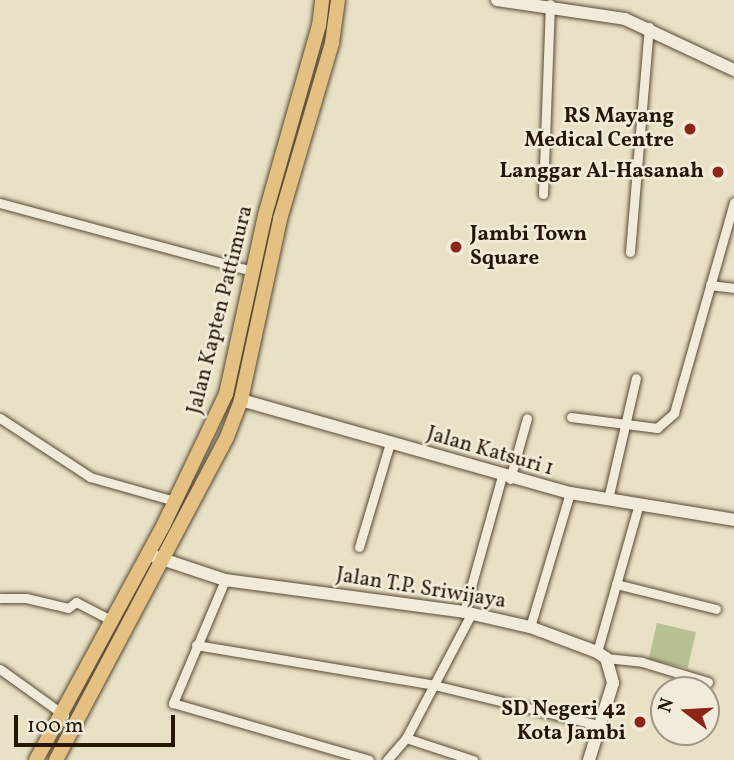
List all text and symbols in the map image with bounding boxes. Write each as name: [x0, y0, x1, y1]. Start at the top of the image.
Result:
place label: RS Mayang Medical Centre: [524, 104, 674, 154]
marker: RS Mayang Medical Centre: [680, 119, 700, 139]
place label: Langgar Al-Hasanah: [499, 159, 704, 185]
marker: Langgar Al-Hasanah: [710, 164, 726, 180]
street label: Jalan Kapten Pattimura: [183, 203, 259, 417]
place label: Jambi Town Square: [470, 222, 587, 272]
marker: Jambi Town Square: [448, 239, 464, 255]
street label: Jalan Katsuri 1: [424, 422, 556, 482]
street label: Jalan T.P. Sriwijaya: [334, 563, 508, 615]
north arrow: [650, 676, 720, 746]
text: N: [652, 695, 681, 716]
place label: SD Negeri 42 Kota Jambi: [501, 697, 626, 747]
scale bar: [18, 700, 178, 744]
text: 100 m: [27, 712, 84, 741]
marker: SD Negeri 42 Kota Jambi: [632, 714, 648, 730]

